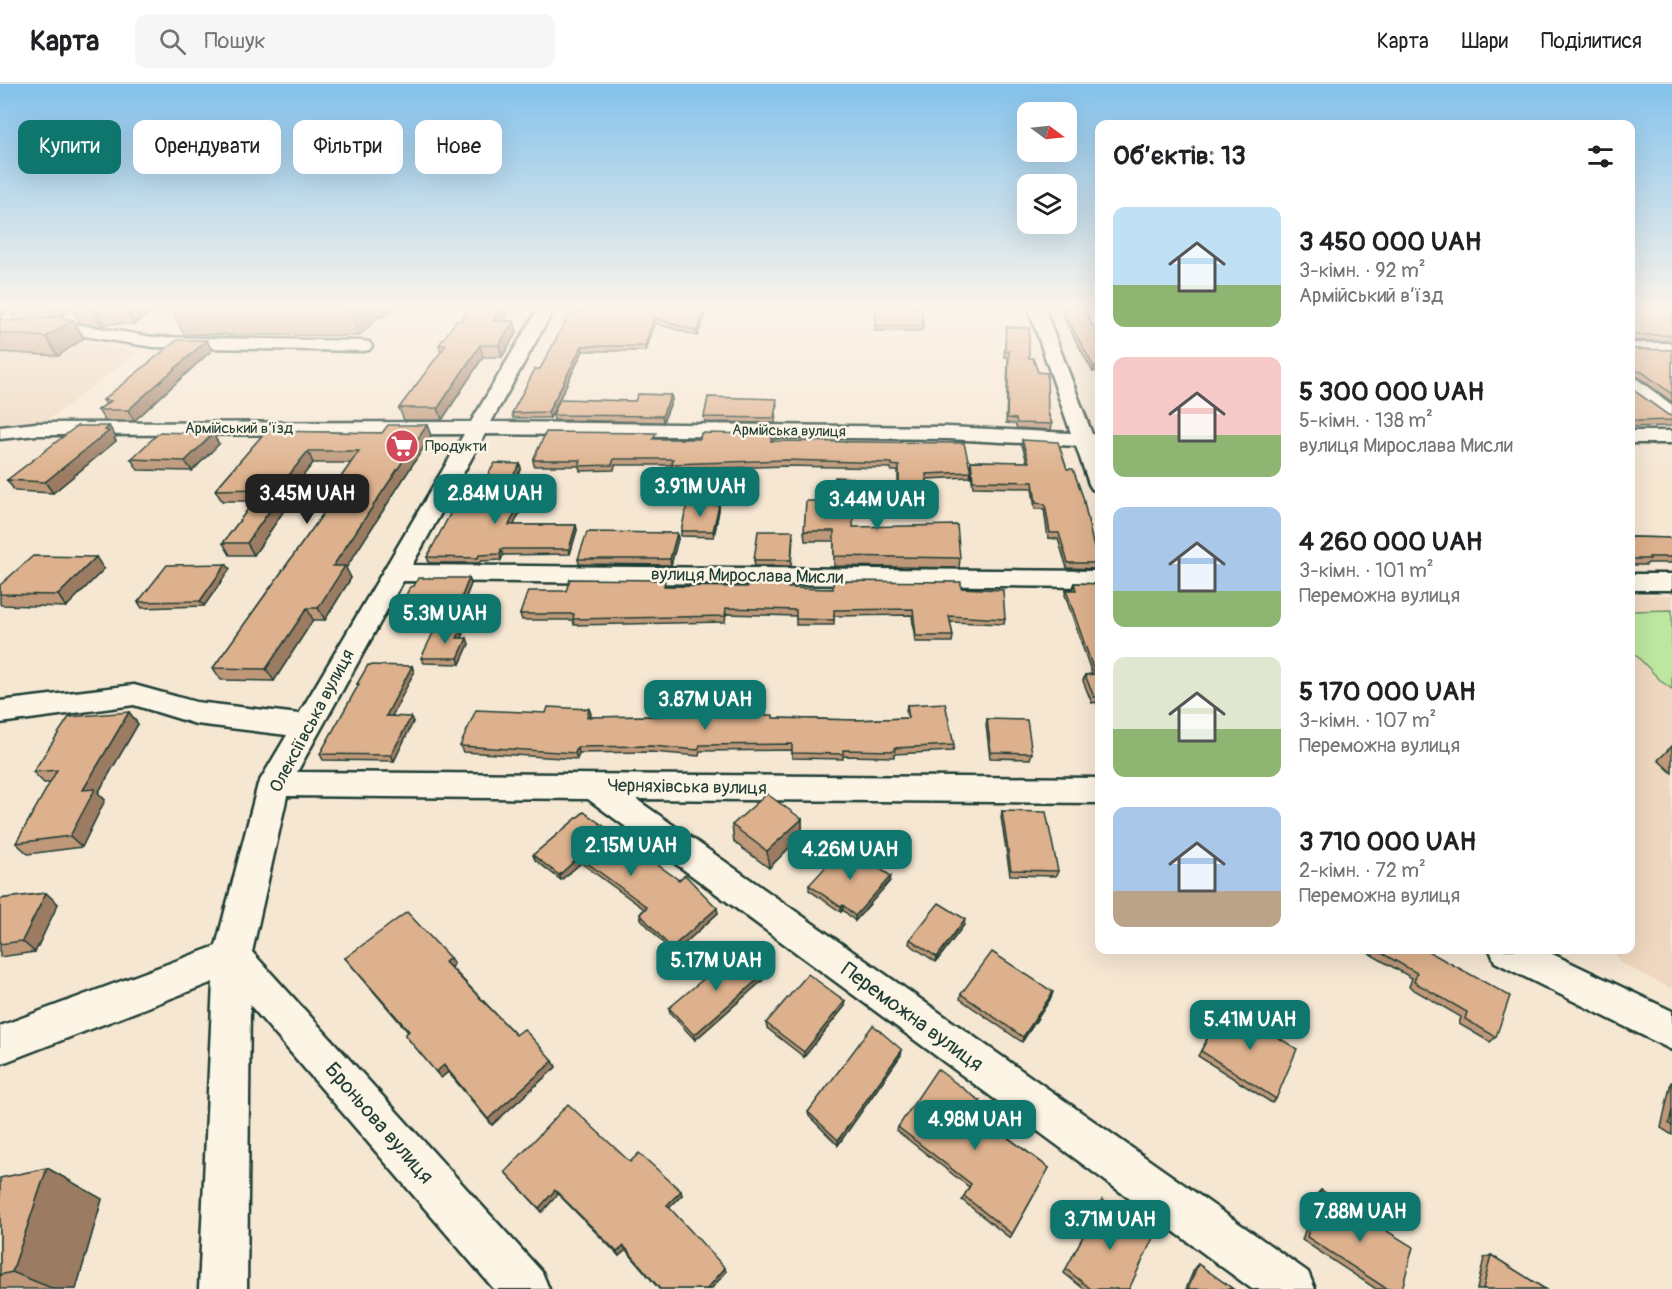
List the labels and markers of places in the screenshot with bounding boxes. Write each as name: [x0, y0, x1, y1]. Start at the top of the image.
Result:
supermarket icon: Продукти: [384, 428, 420, 464]
place label: Продукти: [425, 437, 487, 456]
pin: 3.91M UAH: [631, 467, 769, 518]
pin: 3.45M UAH: [238, 474, 376, 525]
pin: 2.84M UAH: [426, 474, 564, 525]
pin: 3.44M UAH: [808, 480, 946, 531]
pin: 5.3M UAH: [383, 594, 507, 645]
pin: 3.87M UAH: [636, 680, 774, 731]
pin: 2.15M UAH: [562, 826, 700, 877]
pin: 4.26M UAH: [781, 830, 919, 881]
pin: 5.17M UAH: [647, 941, 785, 992]
pin: 5.41M UAH: [1181, 1000, 1319, 1051]
pin: 4.98M UAH: [906, 1100, 1044, 1151]
pin: 7.88M UAH: [1291, 1192, 1429, 1243]
pin: 3.71M UAH: [1041, 1200, 1179, 1251]

